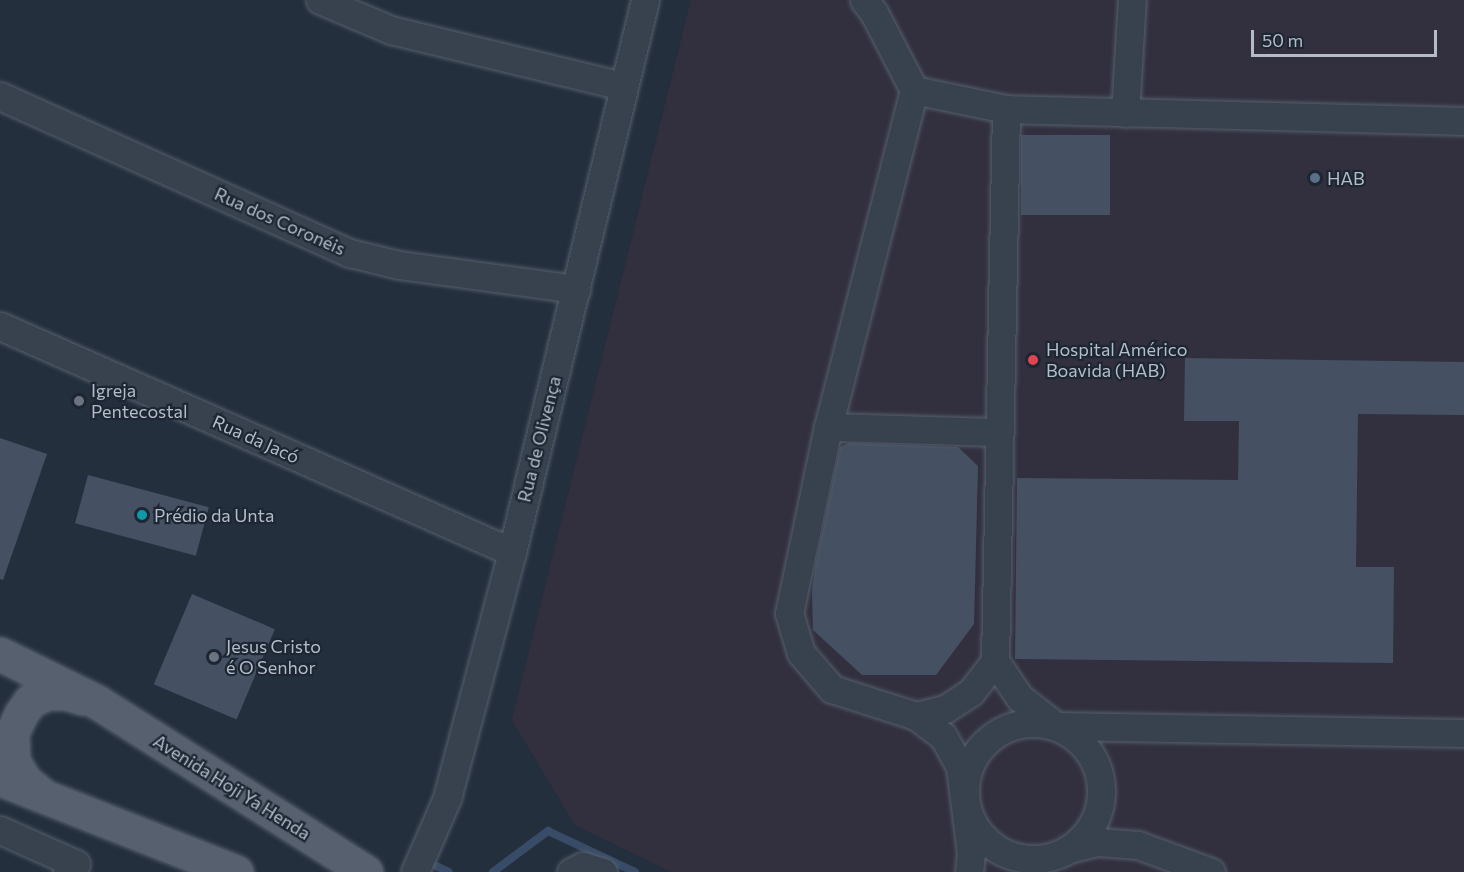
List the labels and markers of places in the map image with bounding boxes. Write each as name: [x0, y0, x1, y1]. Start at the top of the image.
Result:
place label: HAB: [1327, 167, 1365, 189]
marker: HAB: [1308, 171, 1322, 185]
place label: Hospital Américo Boavida (HAB): [1046, 339, 1187, 382]
marker: Hospital Américo Boavida (HAB): [1024, 351, 1042, 369]
place label: Igreja Pentecostal: [91, 380, 188, 422]
marker: Igreja Pentecostal: [72, 394, 86, 408]
place label: Prédio da Unta: [154, 504, 274, 526]
marker: Prédio da Unta: [135, 508, 149, 522]
place label: Jesus Cristo é O Senhor: [226, 636, 321, 678]
marker: Jesus Cristo é O Senhor: [207, 650, 221, 664]

